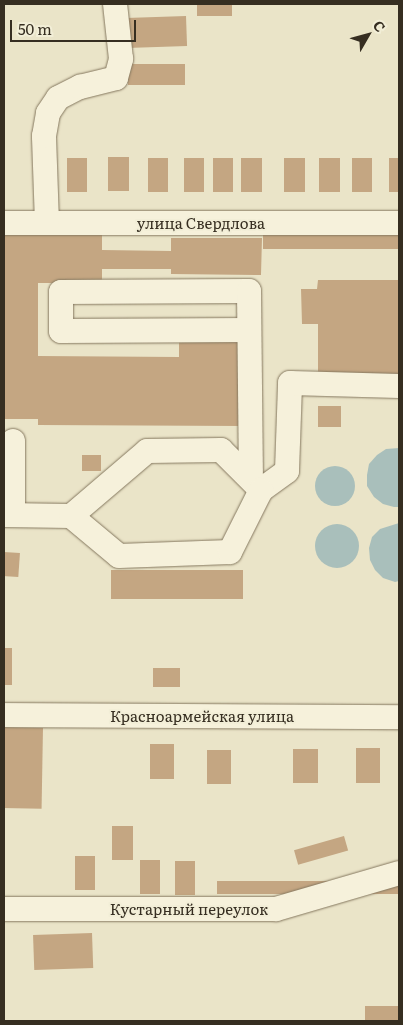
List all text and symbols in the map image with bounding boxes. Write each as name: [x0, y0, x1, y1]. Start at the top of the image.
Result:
scale bar: [12, 10, 139, 42]
north arrow: [343, 10, 393, 60]
text: С: [369, 16, 391, 36]
text: 50 m: [18, 17, 52, 40]
street label: улица Свердлова: [137, 214, 265, 232]
street label: Красноармейская улица: [110, 707, 294, 725]
street label: Кустарный переулок: [110, 900, 268, 918]

